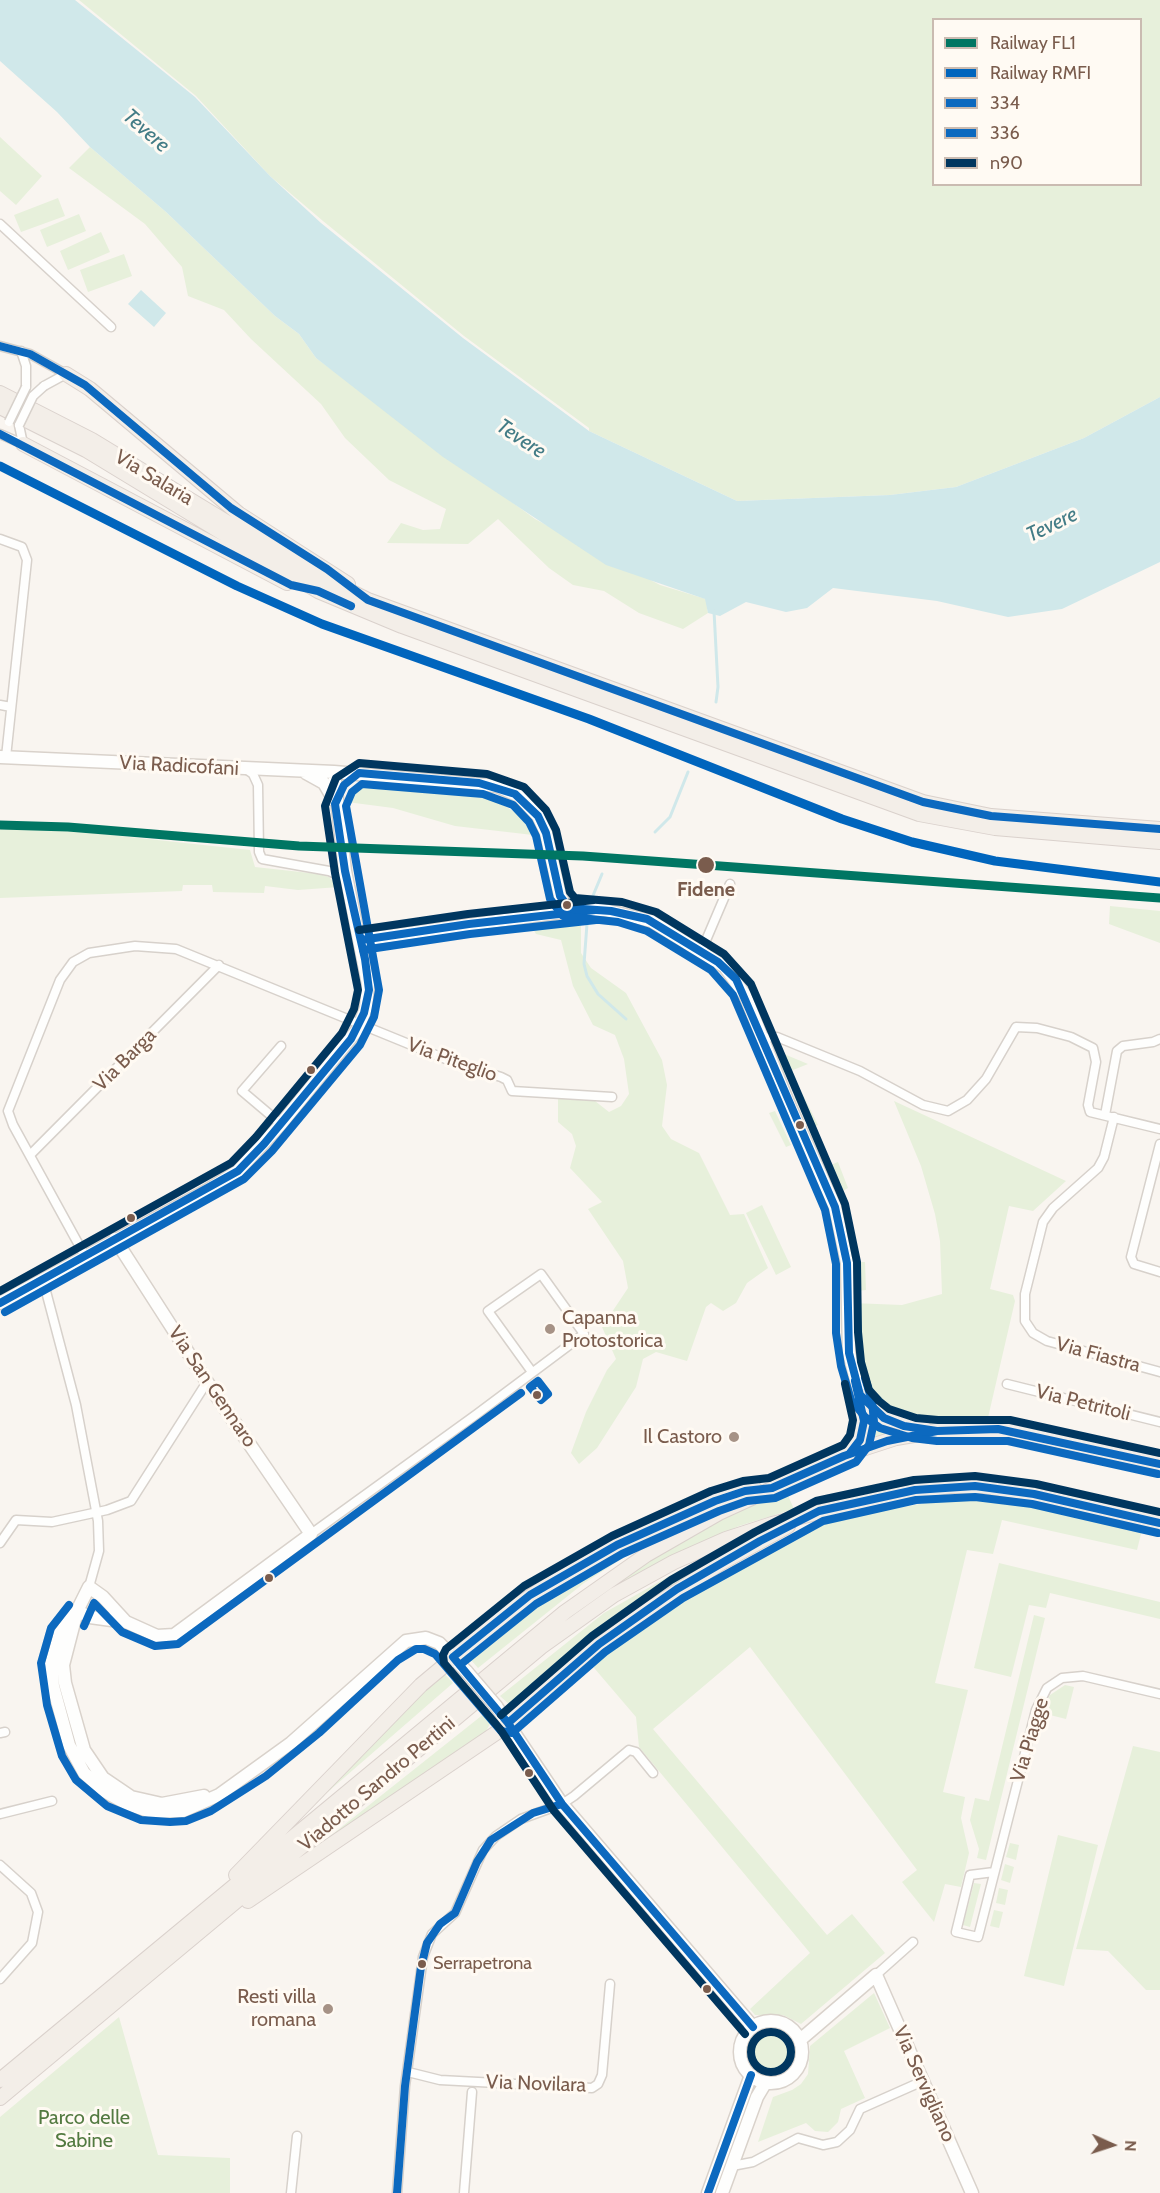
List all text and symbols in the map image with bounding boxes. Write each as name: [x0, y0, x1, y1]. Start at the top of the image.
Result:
legend: [932, 18, 1142, 186]
text: Railway FL1: [990, 32, 1076, 54]
text: Railway RMFI: [990, 62, 1091, 84]
text: 334: [990, 92, 1020, 114]
water label: Tevere: [117, 104, 175, 158]
text: 336: [990, 122, 1020, 144]
text: n90: [990, 152, 1023, 174]
water label: Tevere: [492, 414, 550, 464]
street label: Via Salaria: [110, 445, 198, 511]
water label: Tevere: [1022, 502, 1082, 548]
street label: Via Radicofani: [119, 751, 239, 781]
marker: Fidene: [696, 855, 716, 875]
place label: Fidene: [677, 878, 735, 902]
unlabelled marker: [561, 899, 573, 911]
street label: Via Barga: [89, 1024, 161, 1096]
street label: Via Piteglio: [404, 1033, 500, 1087]
unlabelled marker: [305, 1064, 317, 1076]
unlabelled marker: [794, 1119, 806, 1131]
unlabelled marker: [125, 1212, 137, 1224]
place label: Capanna Protostorica: [562, 1306, 663, 1353]
street label: Via San Gennaro: [163, 1322, 261, 1452]
marker: Capanna Protostorica: [543, 1322, 557, 1336]
street label: Via Fiastra: [1053, 1332, 1143, 1378]
street label: Via Petritoli: [1033, 1380, 1133, 1426]
unlabelled marker: [531, 1389, 543, 1401]
place label: Il Castoro: [643, 1425, 722, 1449]
marker: Il Castoro: [727, 1430, 741, 1444]
unlabelled marker: [263, 1572, 275, 1584]
street label: Via Piagge: [1006, 1695, 1054, 1785]
street label: Viadotto Sandro Pertini: [294, 1711, 460, 1857]
unlabelled marker: [523, 1767, 535, 1779]
place label: Serrapetrona: [433, 1953, 532, 1975]
marker: Serrapetrona: [416, 1958, 428, 1970]
unlabelled marker: [701, 1983, 713, 1995]
place label: Resti villa romana: [237, 1985, 316, 2032]
marker: Resti villa romana: [321, 2002, 335, 2016]
street label: Via Servigliano: [888, 2022, 960, 2146]
street label: Via Novilara: [486, 2070, 586, 2098]
park label: Parco delle Sabine: [38, 2106, 130, 2153]
north arrow: [1082, 2115, 1142, 2175]
text: N: [1121, 2140, 1140, 2152]

